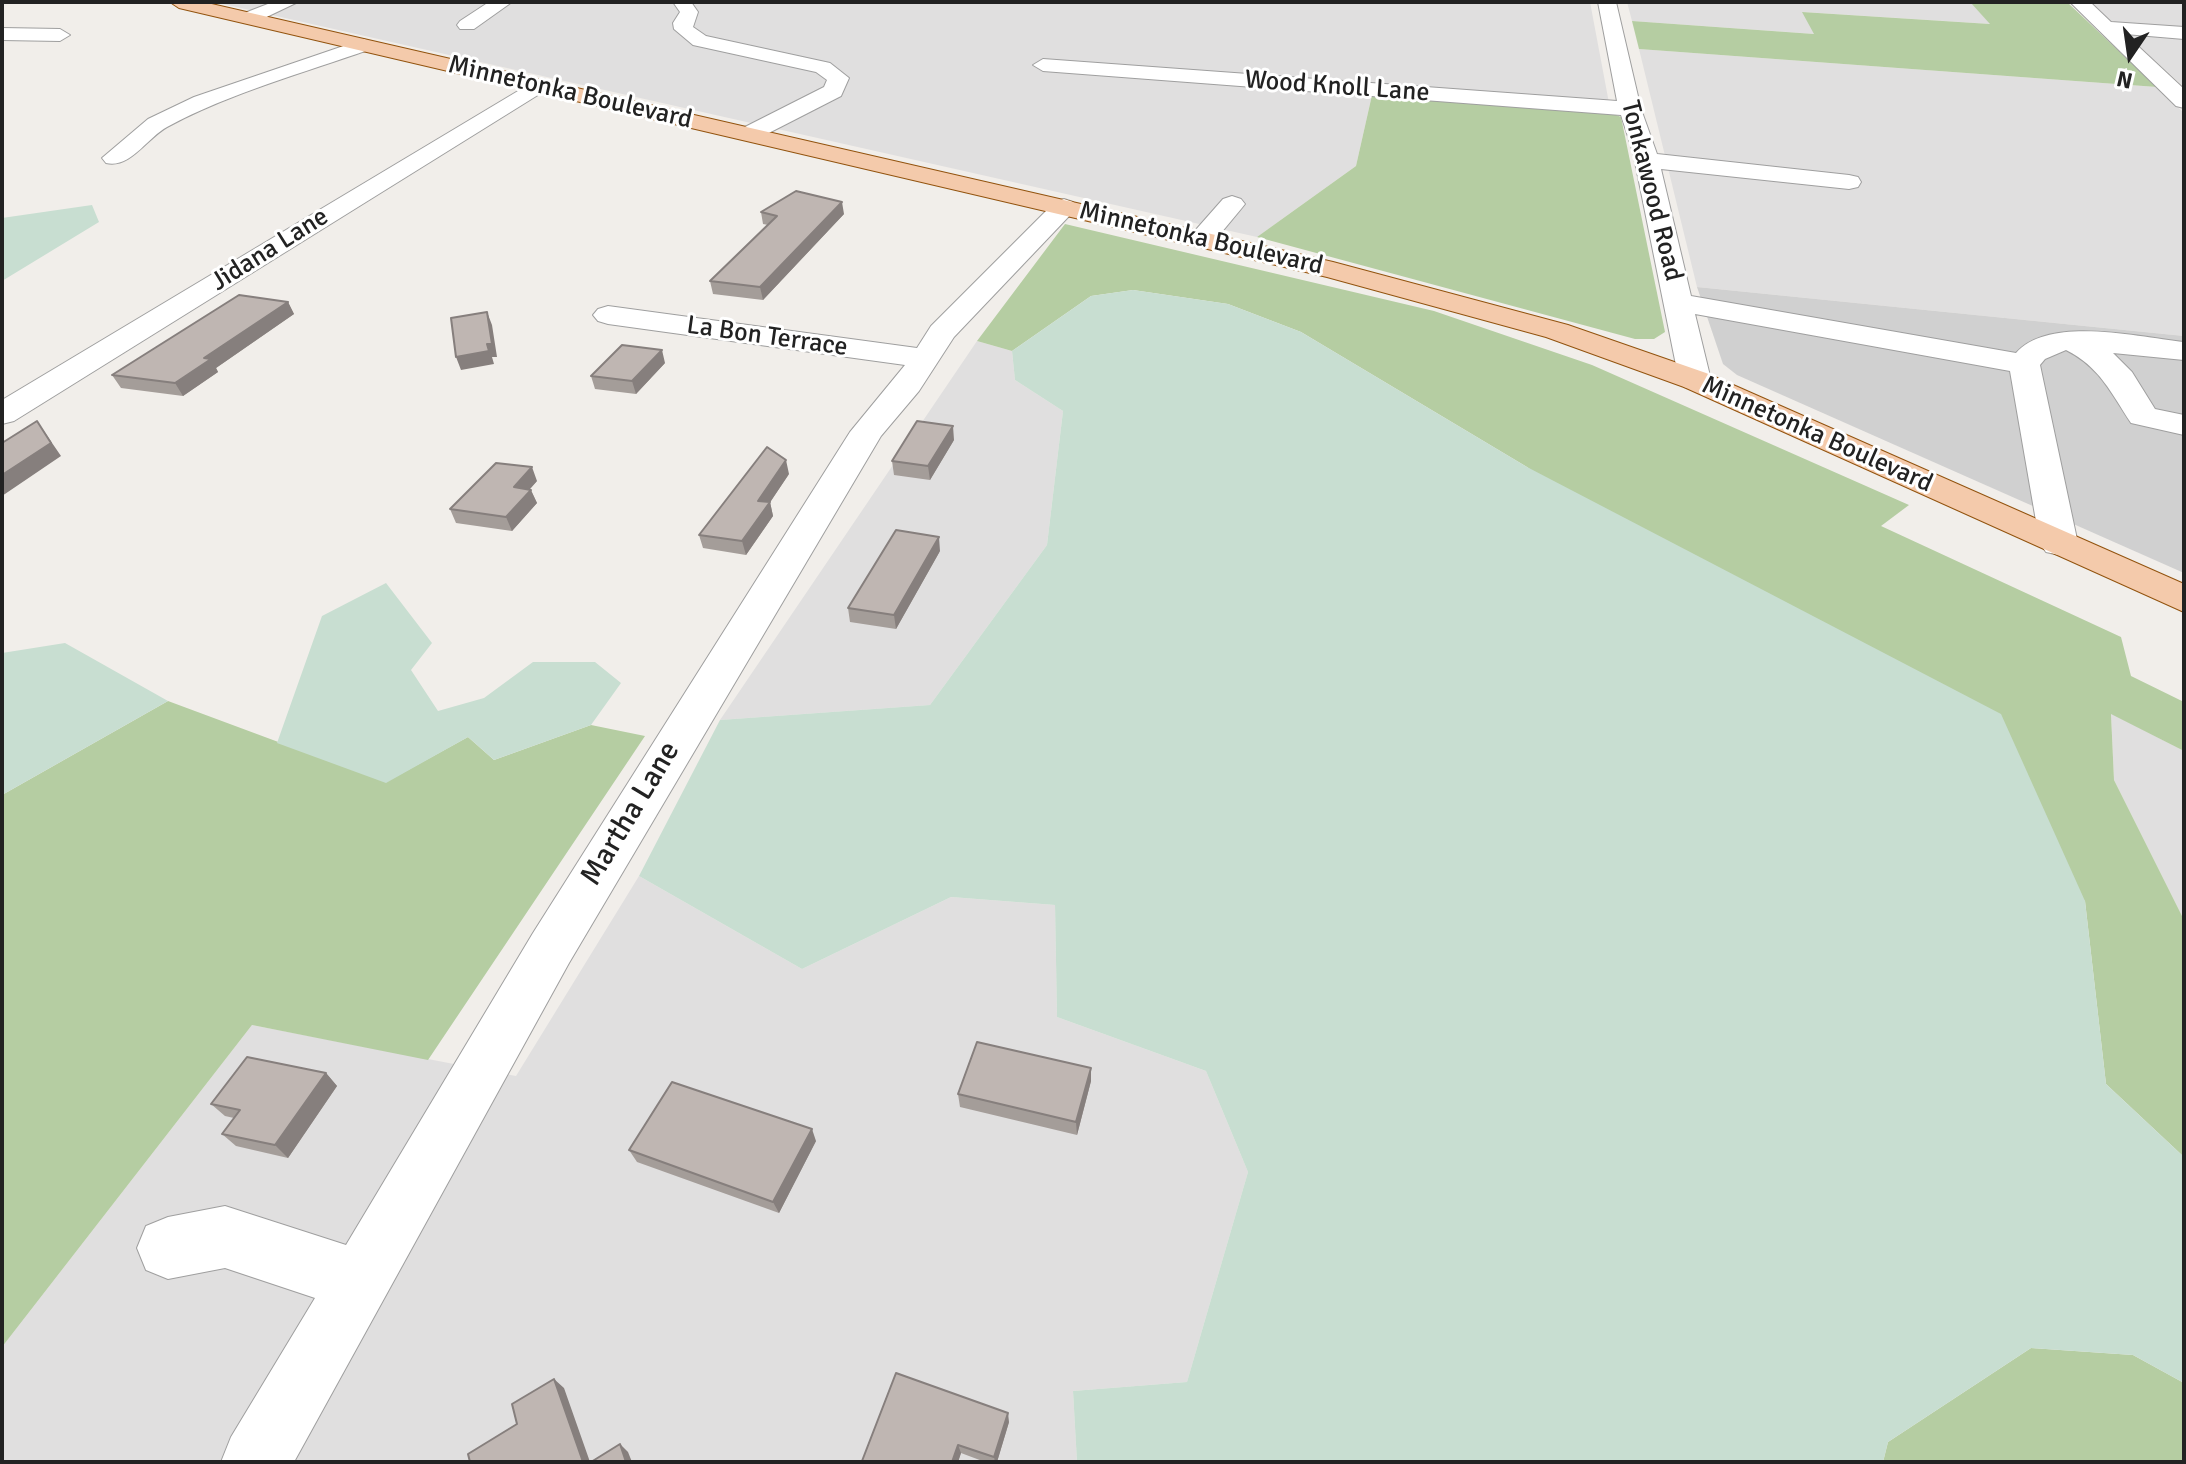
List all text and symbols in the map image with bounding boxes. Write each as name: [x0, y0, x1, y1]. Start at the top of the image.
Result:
north arrow: [2090, 16, 2170, 96]
street label: Minnetonka Boulevard: [445, 50, 695, 136]
street label: Wood Knoll Lane: [1244, 65, 1430, 109]
text: N: [2114, 65, 2135, 95]
street label: Tonkawood Road: [1614, 98, 1688, 284]
street label: Minnetonka Boulevard: [1076, 196, 1326, 282]
street label: Jidana Lane: [206, 202, 334, 298]
street label: La Bon Terrace: [685, 310, 849, 364]
street label: Minnetonka Boulevard: [1697, 370, 1937, 500]
street label: Martha Lane: [574, 735, 688, 893]

